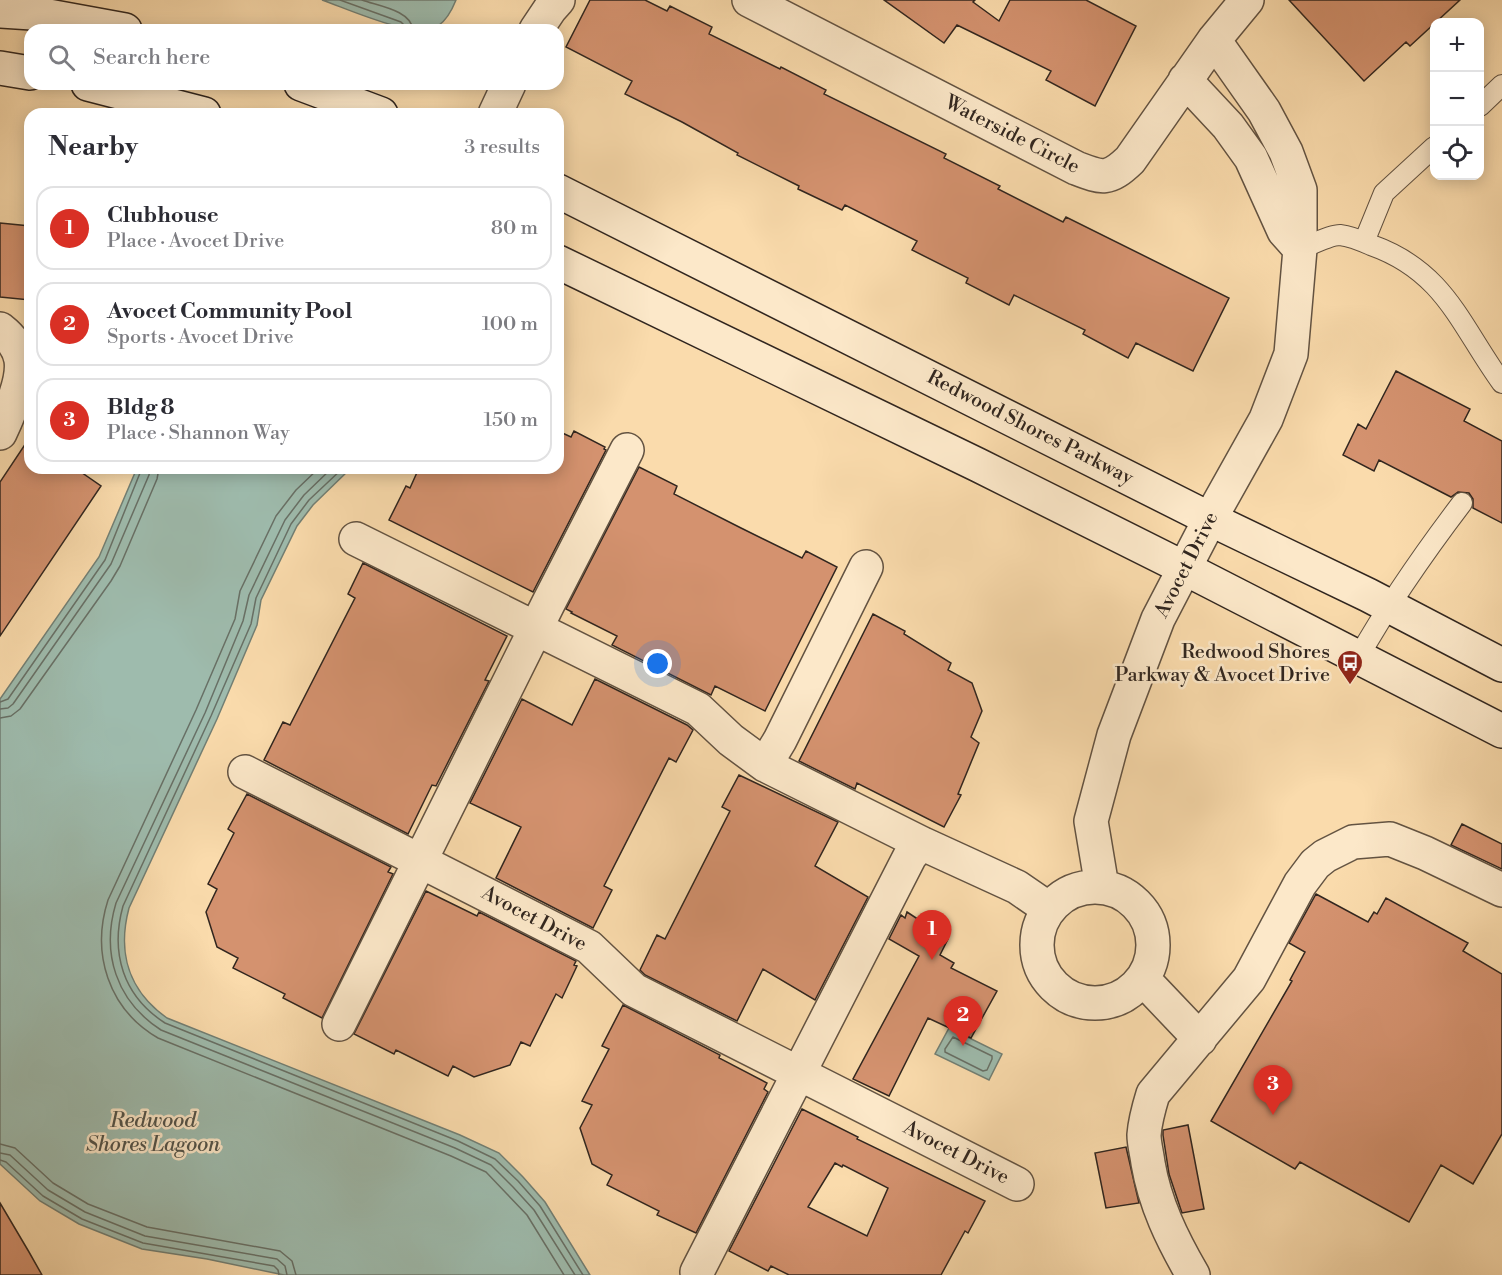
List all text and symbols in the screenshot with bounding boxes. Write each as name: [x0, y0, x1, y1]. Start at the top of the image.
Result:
map controls: [1430, 18, 1484, 180]
button: +: [1430, 18, 1484, 72]
search box: [24, 24, 564, 90]
icon: search: [45, 41, 78, 74]
text: Search here: [93, 44, 210, 71]
button: −: [1430, 72, 1484, 126]
street label: Waterside Circle: [939, 90, 1084, 180]
button: locate: [1430, 126, 1484, 180]
text: Nearby: [48, 131, 138, 163]
text: 3 results: [464, 135, 540, 160]
text: Clubhouse: [107, 202, 219, 229]
text: 1: [65, 216, 74, 241]
text: 80 m: [491, 216, 538, 241]
text: Place · Avocet Drive: [107, 229, 284, 254]
text: Avocet Community Pool: [107, 298, 352, 325]
text: 2: [63, 312, 76, 337]
text: 100 m: [482, 312, 538, 337]
text: Sports · Avocet Drive: [107, 325, 294, 350]
street label: Redwood Shores Parkway: [923, 365, 1138, 491]
text: Bldg 8: [107, 394, 175, 421]
text: 3: [63, 408, 76, 433]
text: 150 m: [483, 408, 538, 433]
text: Place · Shannon Way: [107, 421, 290, 446]
street label: Avocet Drive: [1149, 508, 1224, 623]
place label: Redwood Shores Parkway & Avocet Drive: [1115, 640, 1330, 688]
bus stop icon: Redwood Shores Parkway & Avocet Drive: [1335, 648, 1365, 686]
your location: [643, 649, 672, 678]
street label: Avocet Drive: [476, 880, 591, 957]
pin: 1: [912, 910, 952, 960]
pin: 2: [944, 996, 982, 1046]
pin: 3: [1254, 1066, 1292, 1115]
water label: Redwood Shores Lagoon: [86, 1108, 220, 1158]
street label: Avocet Drive: [898, 1115, 1013, 1190]

